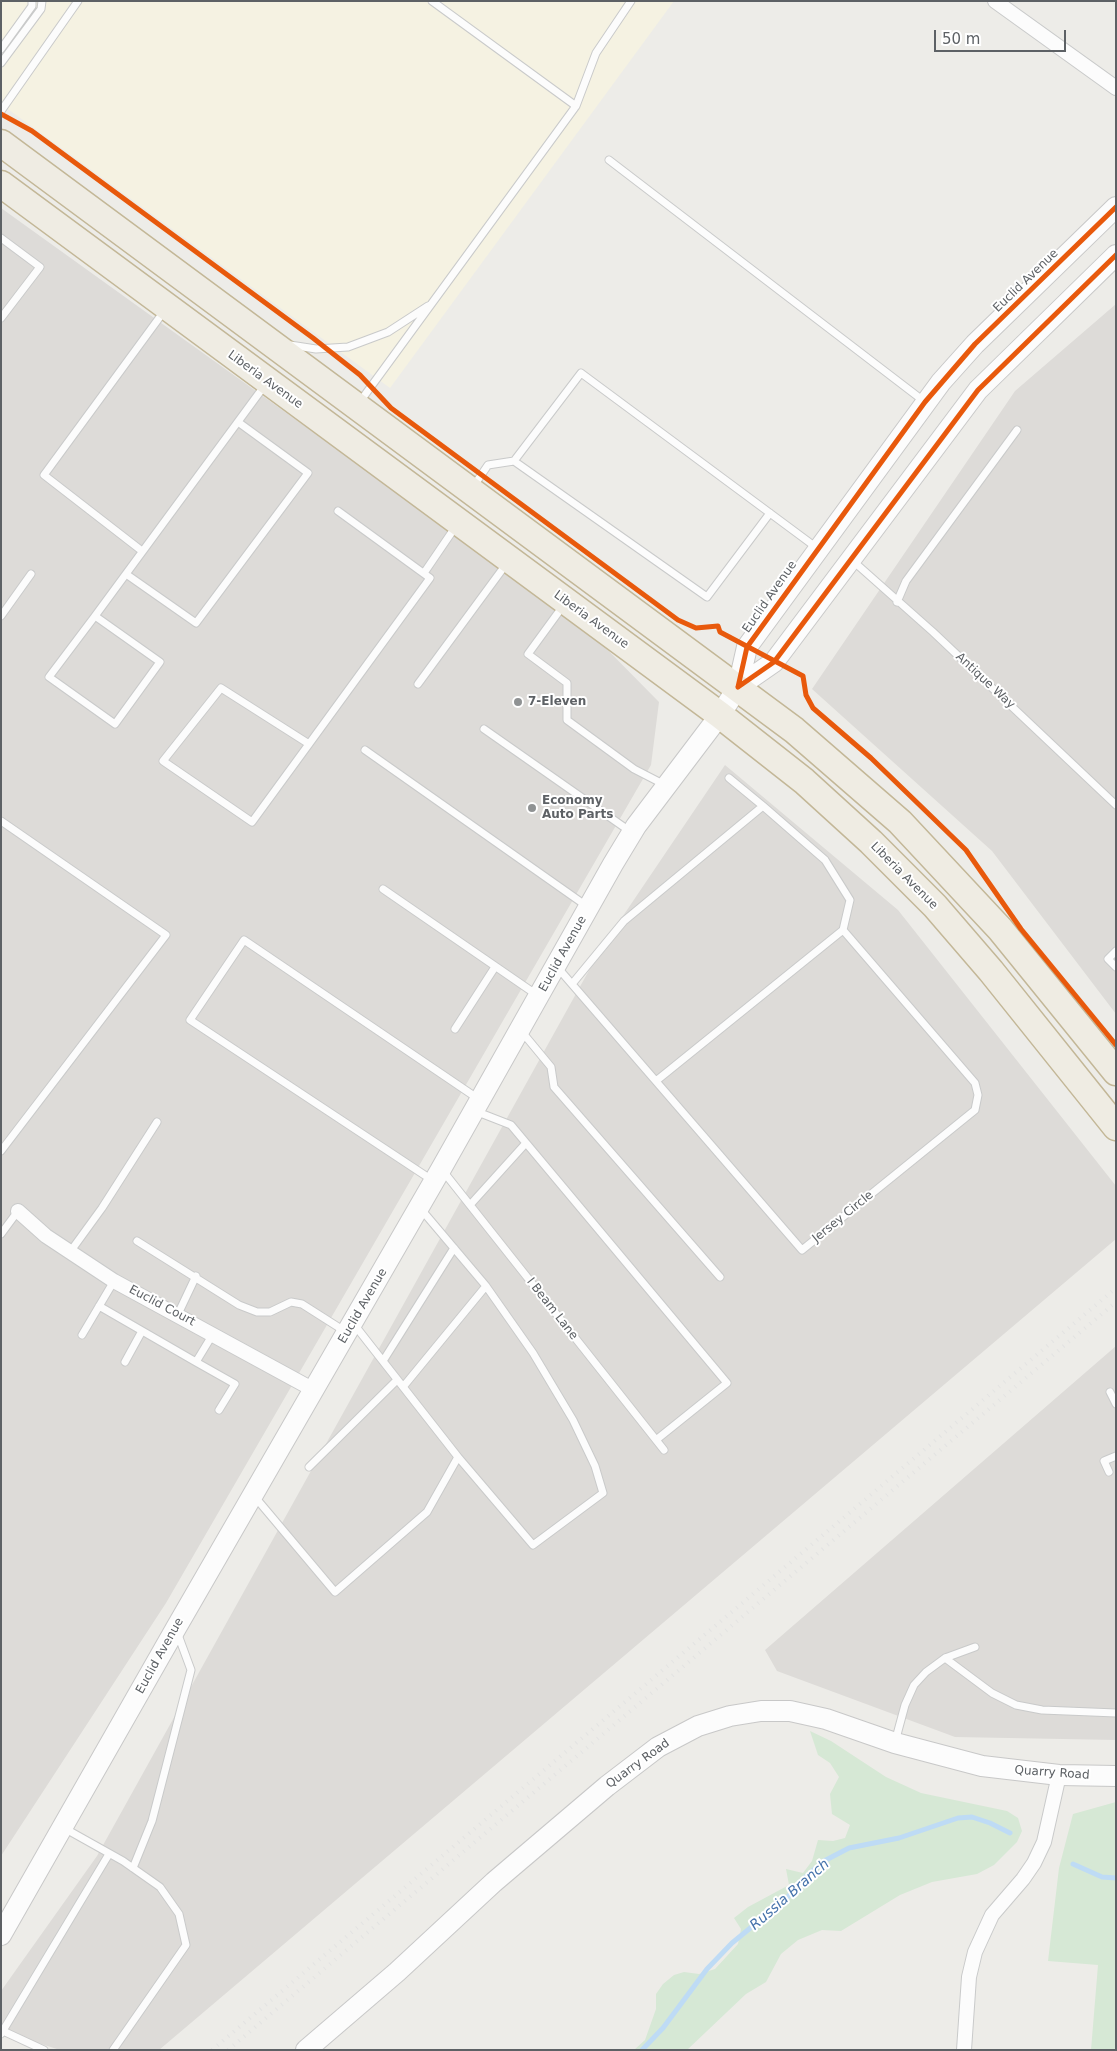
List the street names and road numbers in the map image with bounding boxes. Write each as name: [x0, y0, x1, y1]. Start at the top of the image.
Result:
street label: Euclid Avenue: [991, 246, 1061, 316]
street label: Liberia Avenue: [225, 348, 305, 412]
street label: Euclid Avenue: [740, 558, 800, 636]
street label: Liberia Avenue: [551, 588, 631, 652]
street label: Antique Way: [952, 650, 1018, 712]
street label: Liberia Avenue: [867, 839, 941, 913]
street label: Euclid Avenue: [536, 914, 590, 994]
street label: Jersey Circle: [810, 1188, 876, 1246]
street label: Euclid Avenue: [336, 1266, 390, 1346]
street label: I Beam Lane: [523, 1275, 581, 1343]
street label: Euclid Court: [126, 1283, 198, 1329]
street label: Euclid Avenue: [133, 1616, 187, 1696]
street label: Quarry Road: [603, 1736, 673, 1792]
street label: Quarry Road: [1014, 1763, 1090, 1783]

